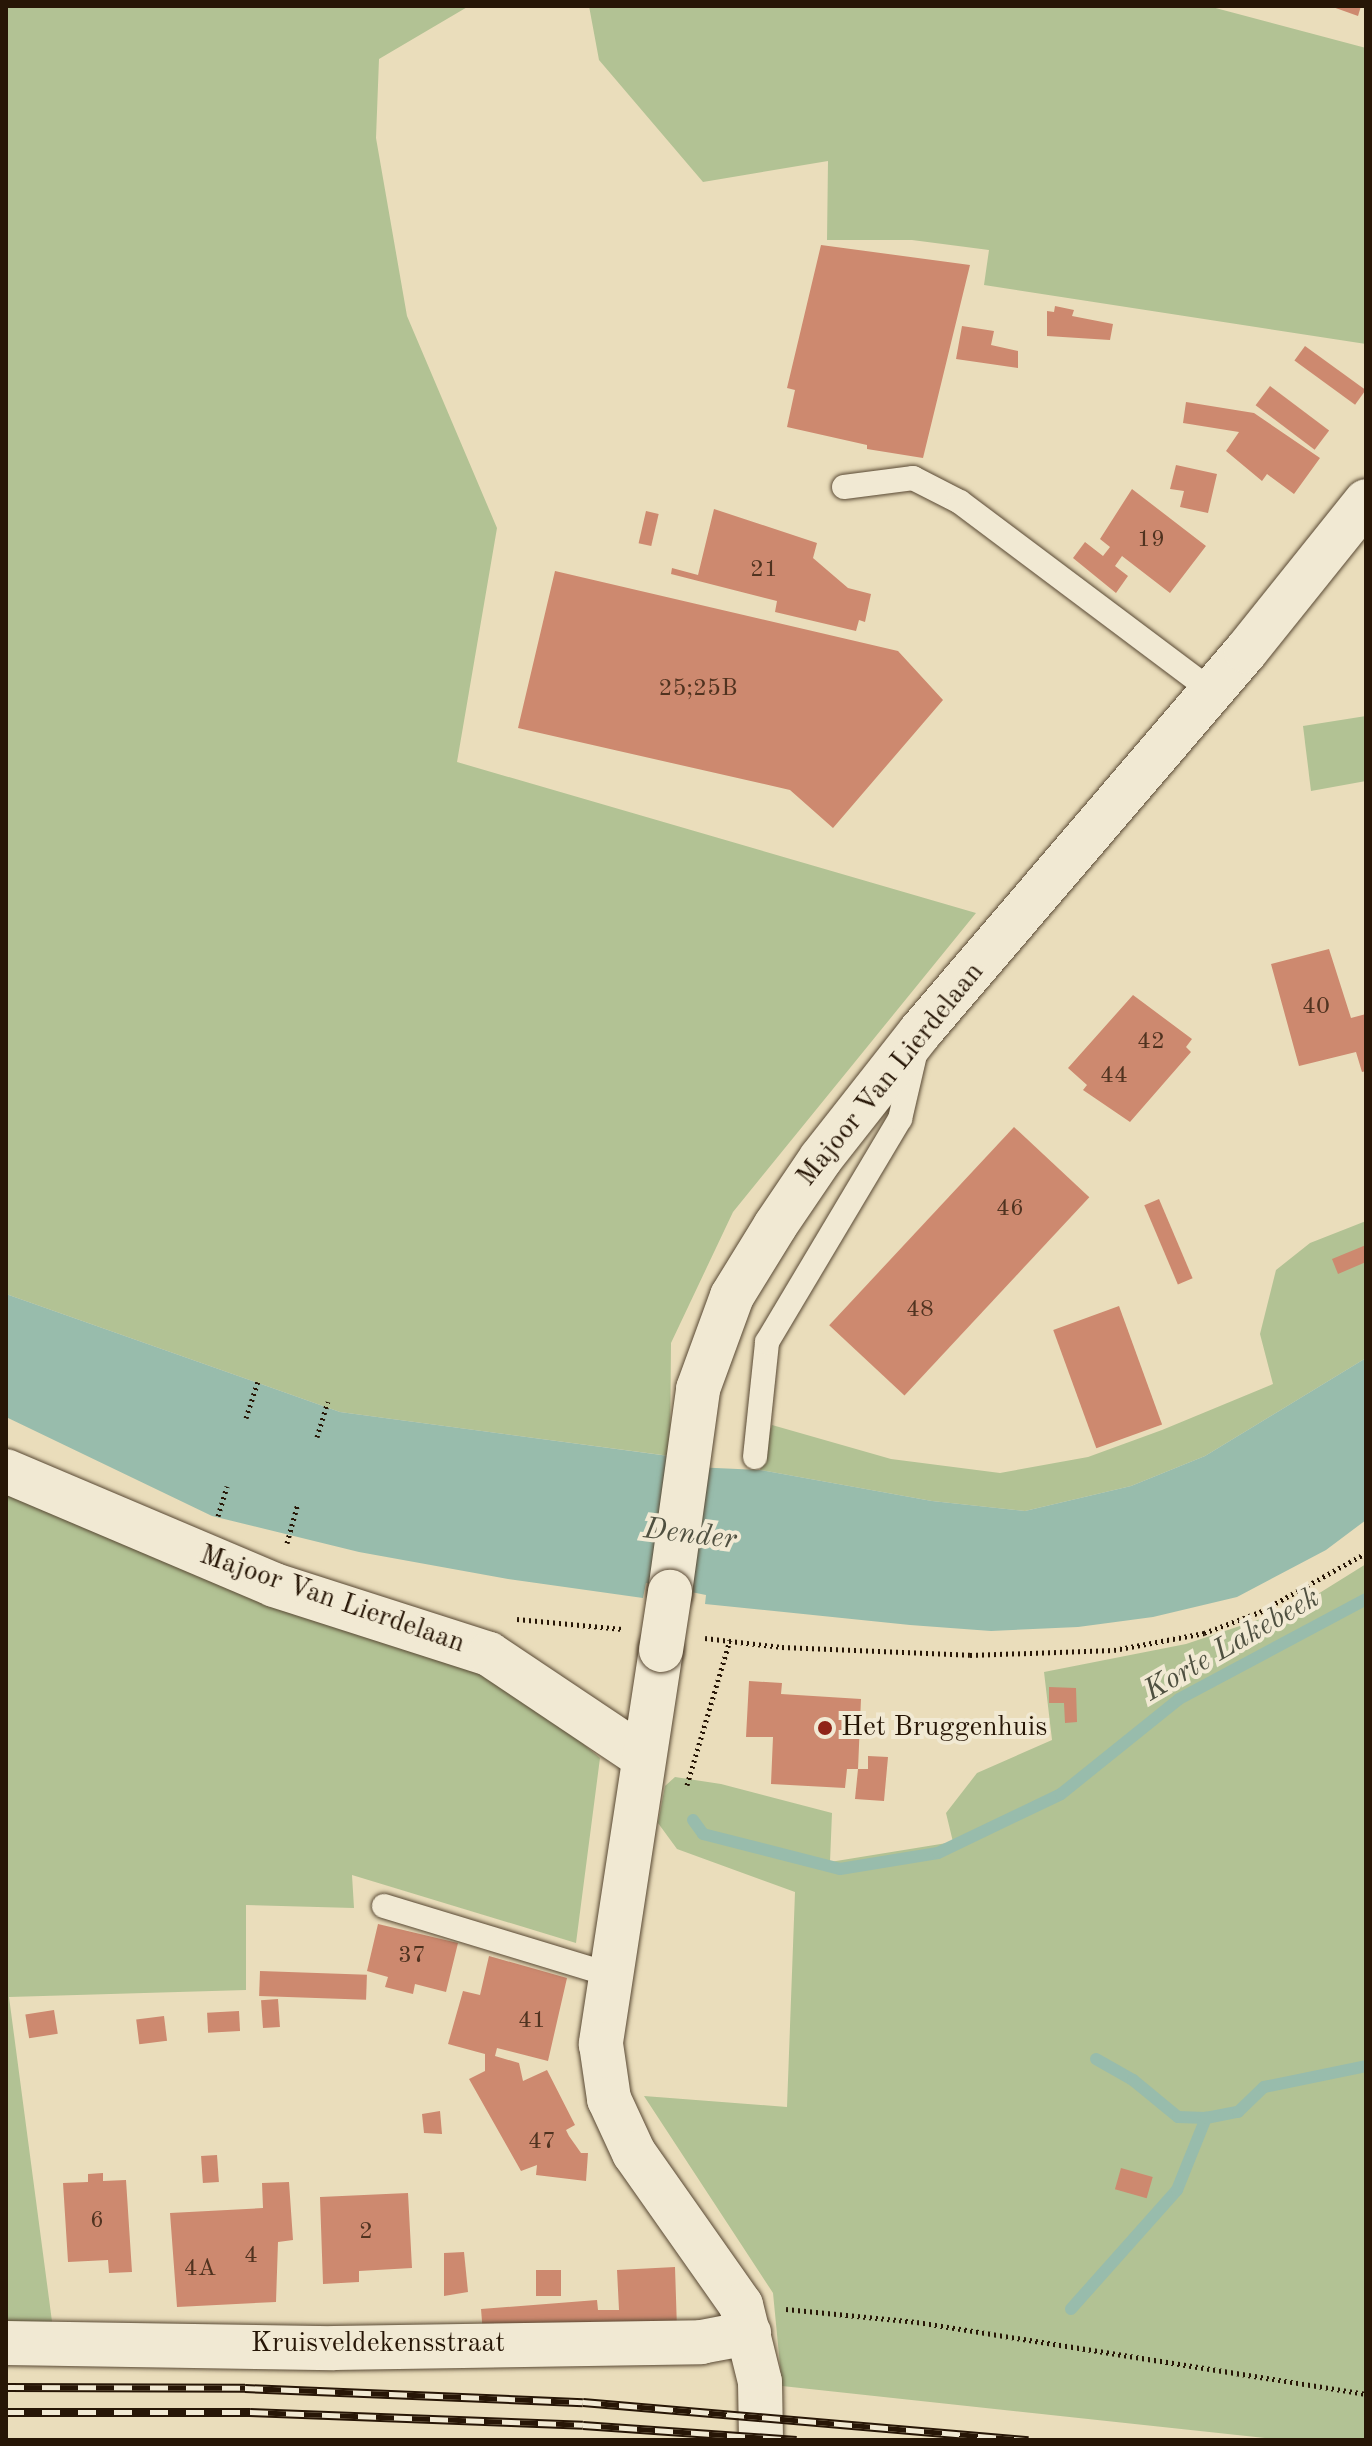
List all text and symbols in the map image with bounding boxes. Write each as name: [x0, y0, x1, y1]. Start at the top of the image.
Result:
house number: 19: [1137, 527, 1165, 555]
house number: 21: [750, 557, 778, 585]
house number: 25;25B: [659, 676, 737, 704]
street label: Majoor Van Lierdelaan: [790, 956, 992, 1194]
house number: 40: [1302, 994, 1330, 1022]
house number: 42: [1137, 1029, 1165, 1057]
house number: 44: [1100, 1063, 1128, 1091]
house number: 46: [996, 1196, 1024, 1224]
house number: 48: [906, 1297, 934, 1325]
water label: Dender: [642, 1511, 738, 1559]
street label: Majoor Van Lierdelaan: [195, 1539, 469, 1661]
water label: Korte Lakebeek: [1138, 1580, 1326, 1710]
place label: Het Bruggenhuis: [841, 1711, 1047, 1745]
marker: Het Bruggenhuis: [816, 1719, 834, 1737]
house number: 37: [398, 1943, 426, 1971]
house number: 41: [518, 2008, 546, 2036]
house number: 47: [528, 2129, 556, 2157]
house number: 6: [90, 2208, 104, 2236]
house number: 2: [359, 2219, 373, 2247]
house number: 4: [244, 2243, 258, 2271]
house number: 4A: [184, 2256, 216, 2284]
street label: Kruisveldekensstraat: [251, 2327, 505, 2361]

